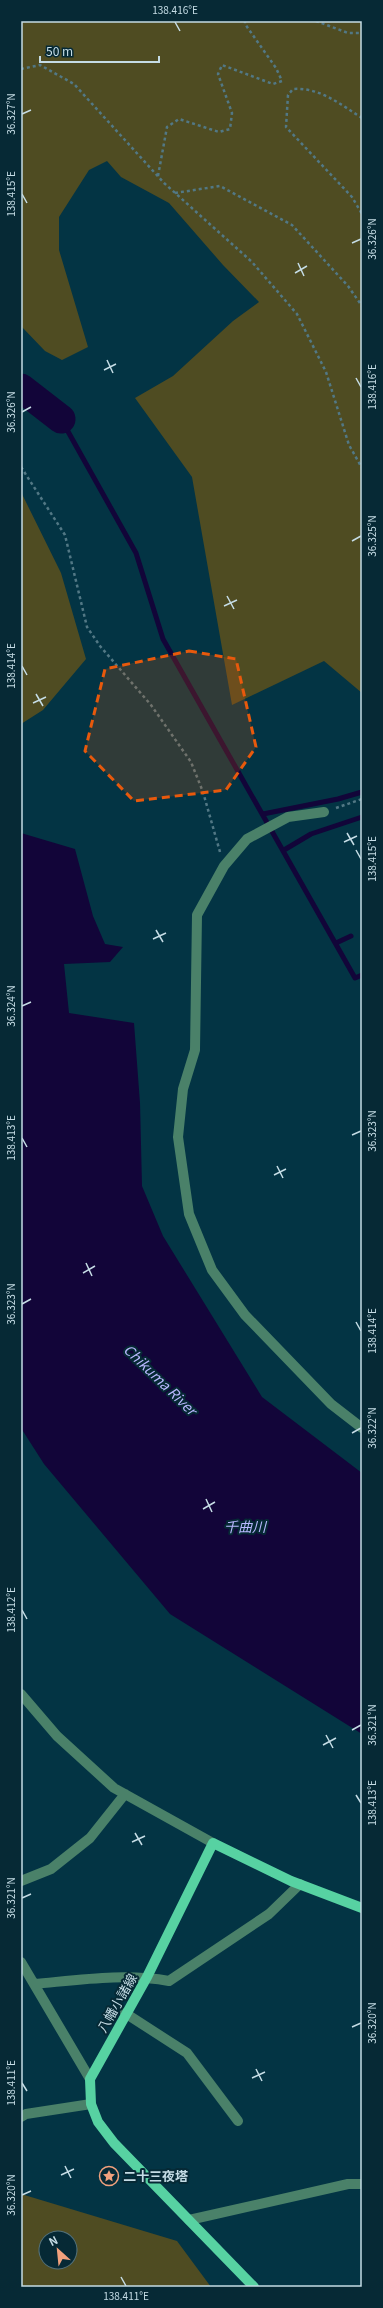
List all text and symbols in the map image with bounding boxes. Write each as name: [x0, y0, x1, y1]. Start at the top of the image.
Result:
text: 138.416°E: [152, 2, 198, 17]
scale bar: [40, 38, 159, 64]
text: 50 m: [46, 42, 73, 59]
text: 36.327°N: [3, 93, 18, 135]
text: 138.415°E: [3, 171, 18, 217]
text: 36.326°N: [364, 218, 379, 260]
text: 138.416°E: [364, 364, 379, 410]
text: 36.326°N: [3, 391, 18, 433]
text: 36.325°N: [364, 515, 379, 557]
text: 138.414°E: [3, 643, 18, 689]
text: 138.415°E: [364, 836, 379, 882]
text: 36.324°N: [3, 985, 18, 1027]
text: 36.323°N: [364, 1110, 379, 1152]
text: 138.413°E: [3, 1115, 18, 1161]
text: 36.323°N: [3, 1283, 18, 1325]
text: 138.414°E: [364, 1308, 379, 1354]
water label: Chikuma River: [120, 1339, 203, 1421]
text: 36.322°N: [364, 1407, 379, 1449]
water label: 千曲川: [224, 1516, 268, 1536]
text: 138.412°E: [3, 1587, 18, 1633]
text: 36.321°N: [364, 1704, 379, 1746]
text: 138.413°E: [364, 1780, 379, 1826]
text: 36.321°N: [3, 1877, 18, 1919]
street label: 八幡小諸線: [92, 1970, 141, 2036]
text: 36.320°N: [364, 2002, 379, 2044]
text: 138.411°E: [3, 2060, 18, 2106]
place icon: 二十三夜塔: [98, 2165, 120, 2187]
place label: 二十三夜塔: [123, 2166, 188, 2185]
text: 36.320°N: [3, 2174, 18, 2216]
north arrow: [38, 2230, 78, 2270]
text: N: [46, 2231, 60, 2249]
text: 138.411°E: [103, 2288, 149, 2303]

